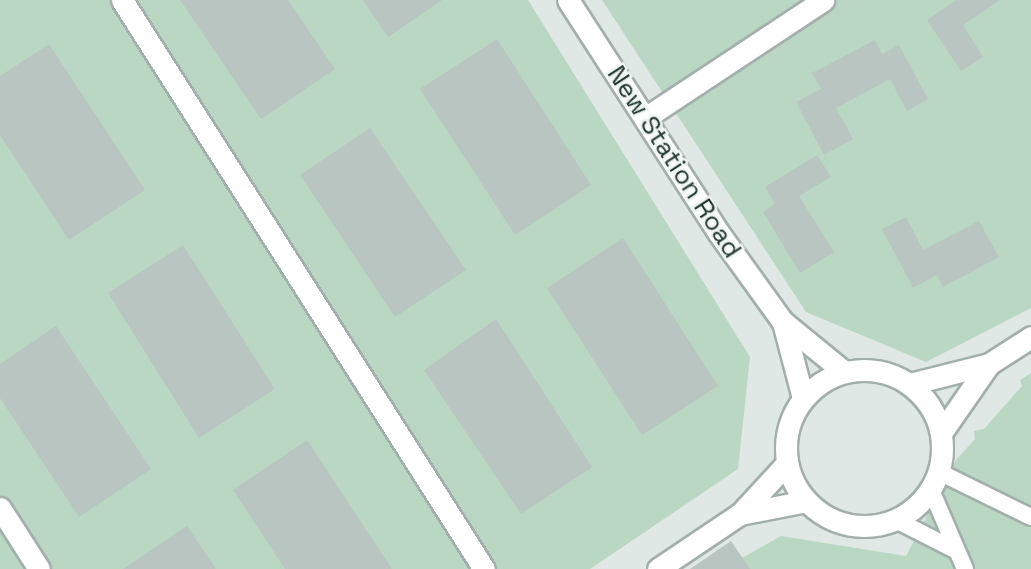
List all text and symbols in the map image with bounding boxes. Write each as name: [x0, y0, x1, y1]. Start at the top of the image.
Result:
street label: New Station Road: [600, 60, 748, 264]

